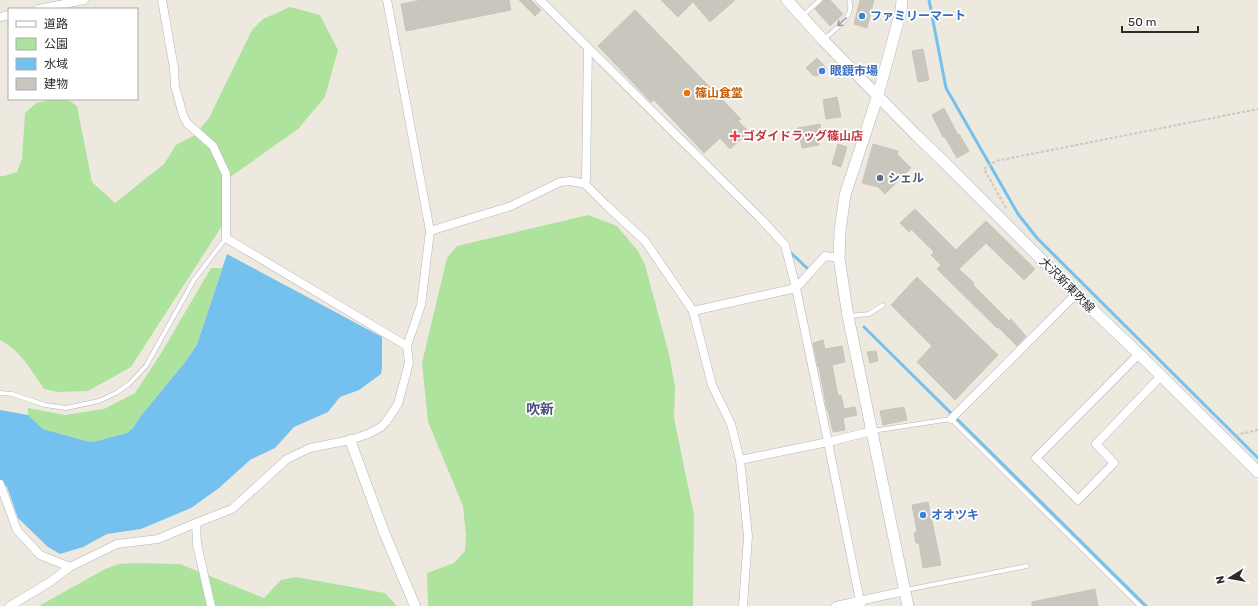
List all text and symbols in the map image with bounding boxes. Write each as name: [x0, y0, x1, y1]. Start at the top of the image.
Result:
legend: [8, 8, 138, 100]
scale bar: [1122, 8, 1198, 34]
place label: ファミリーマート: [870, 9, 966, 23]
marker: ファミリーマート: [857, 11, 867, 21]
text: 50 m: [1128, 15, 1156, 29]
text: 道路: [44, 17, 68, 31]
one-way arrow: [837, 17, 847, 27]
text: 公園: [44, 37, 68, 51]
text: 水域: [44, 57, 68, 71]
place label: 眼鏡市場: [830, 64, 878, 78]
marker: 眼鏡市場: [817, 66, 827, 76]
text: 建物: [44, 77, 68, 91]
place label: 篠山食堂: [695, 86, 743, 100]
marker: 篠山食堂: [682, 88, 692, 98]
place label: ゴダイドラッグ篠山店: [743, 129, 863, 143]
marker: ゴダイドラッグ篠山店: [730, 131, 740, 141]
place label: シェル: [888, 171, 924, 185]
marker: シェル: [875, 173, 885, 183]
street label: 大沢新東吹線: [1037, 255, 1097, 315]
district label: 吹新: [526, 401, 554, 418]
place label: オオツキ: [931, 508, 979, 522]
marker: オオツキ: [918, 510, 928, 520]
north arrow: [1210, 558, 1250, 598]
text: N: [1214, 575, 1228, 585]

